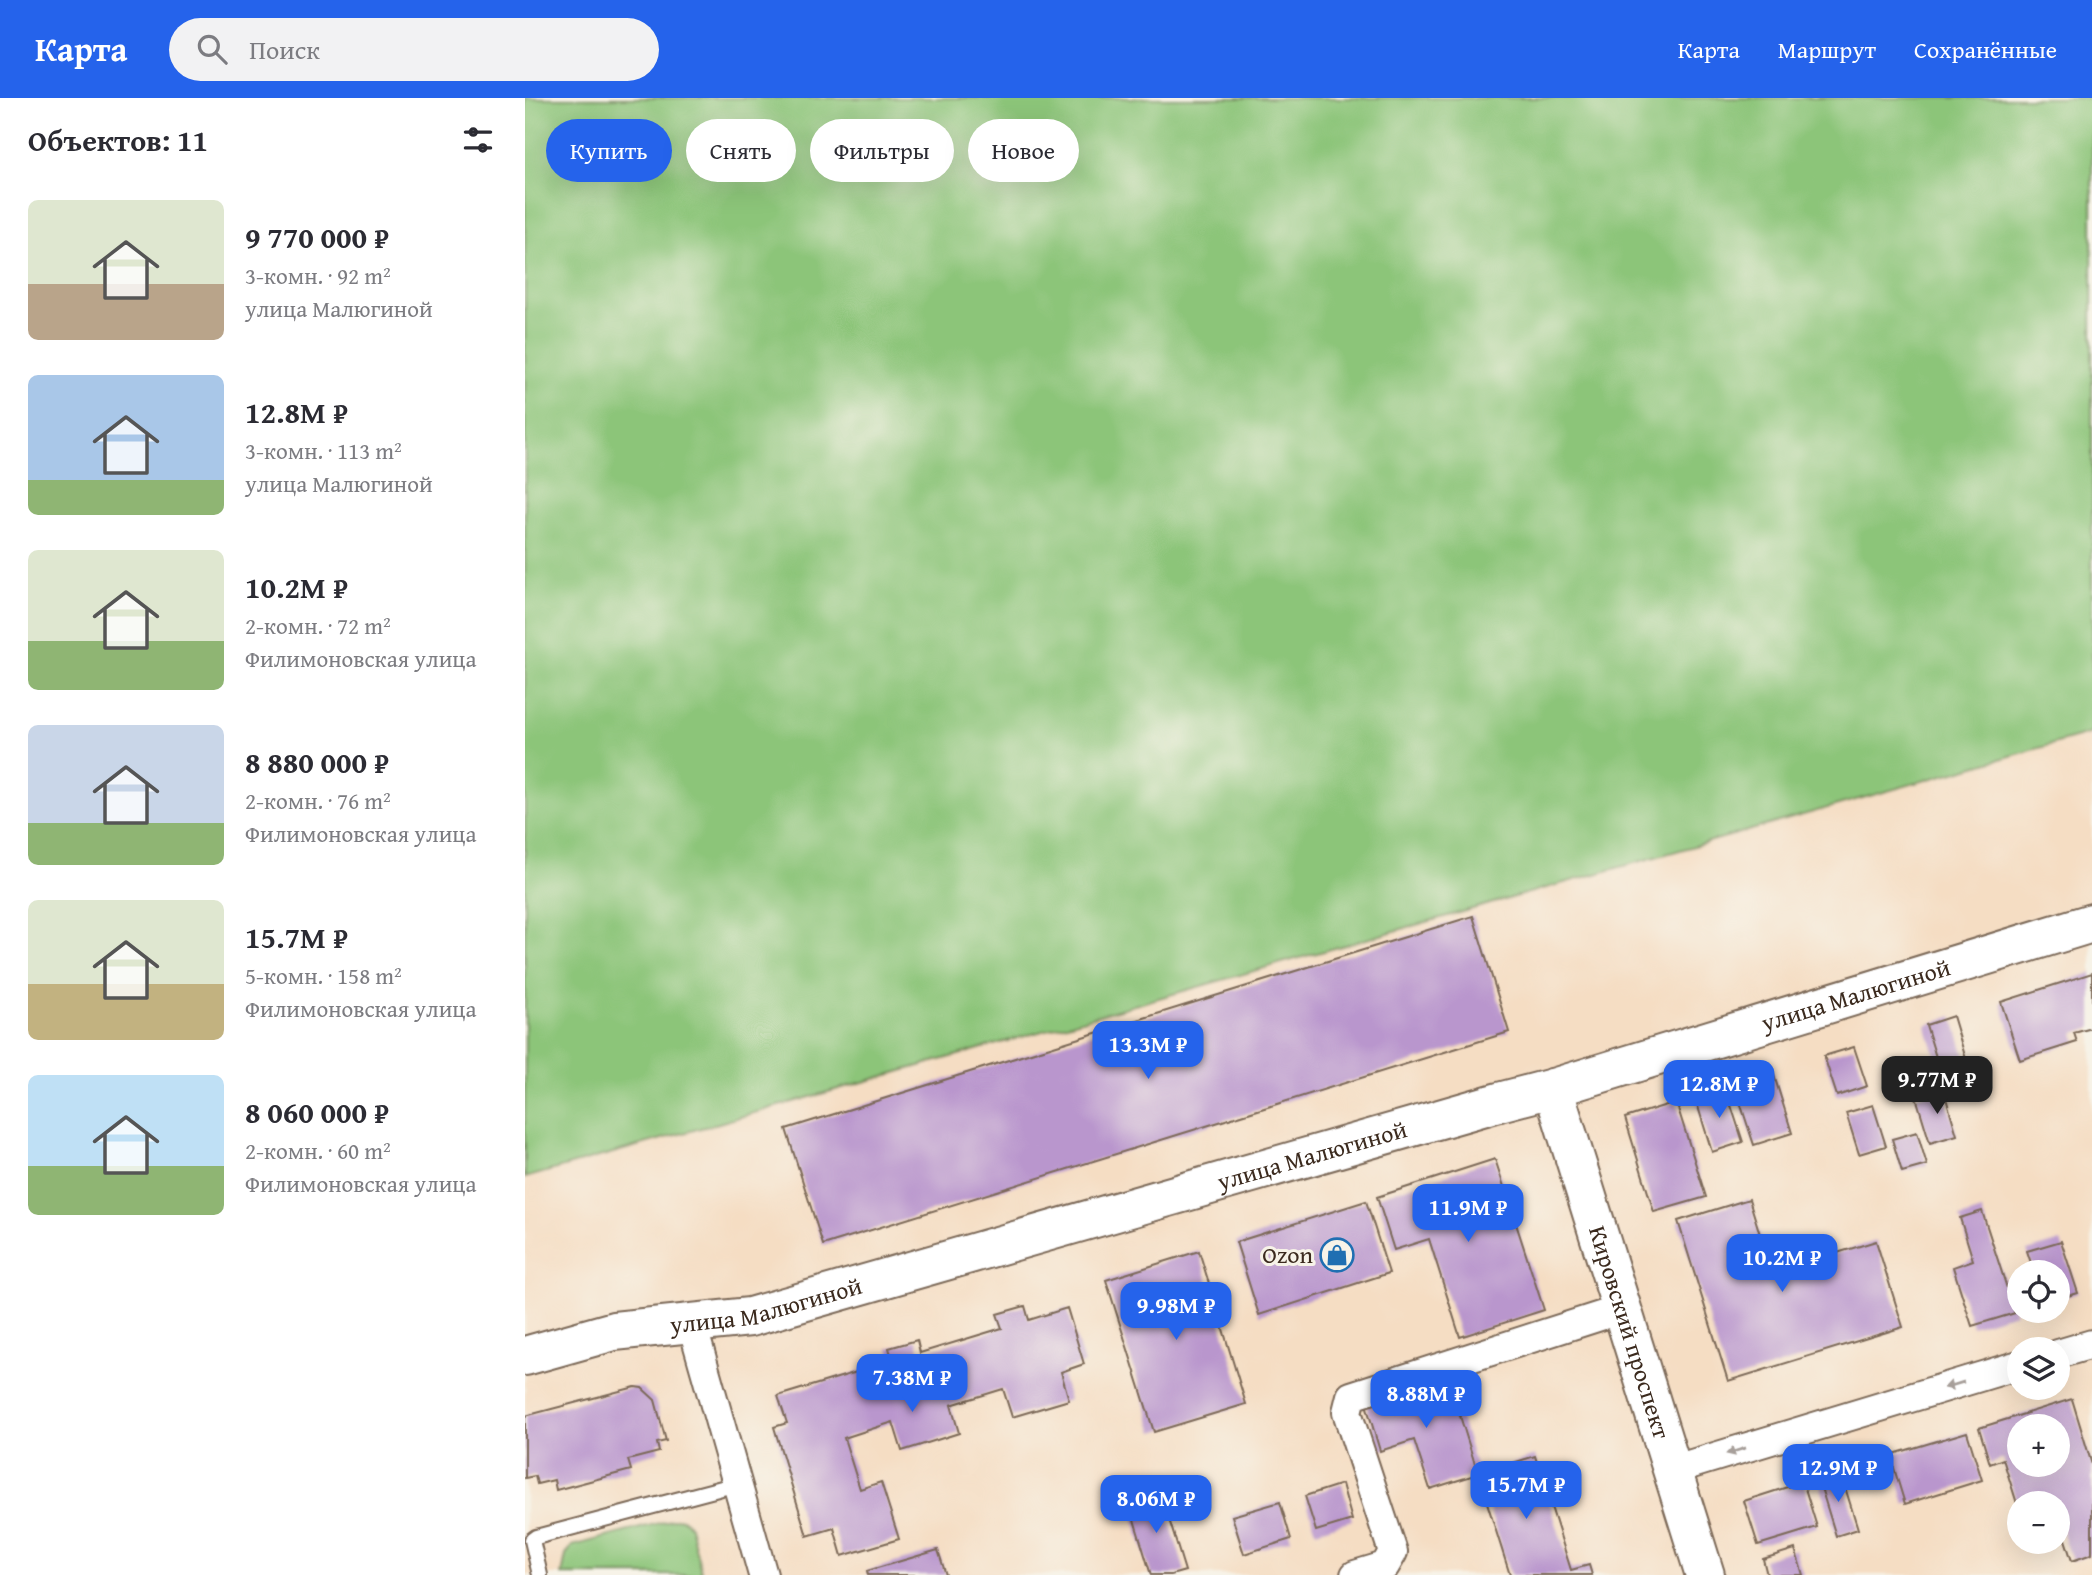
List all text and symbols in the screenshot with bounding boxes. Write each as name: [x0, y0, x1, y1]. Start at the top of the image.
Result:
search box: [169, 18, 659, 81]
text: Карта: [35, 25, 127, 73]
icon: search: [193, 30, 231, 68]
text: Поиск: [249, 30, 320, 69]
text: Карта: [1678, 32, 1740, 67]
text: Маршрут: [1778, 32, 1876, 67]
text: Сохранённые: [1914, 32, 2057, 67]
text: Объектов: 11: [28, 118, 208, 162]
chip: Купить: [546, 119, 672, 182]
chip: Снять: [686, 119, 796, 182]
chip: Фильтры: [810, 119, 954, 182]
chip: Новое: [968, 119, 1079, 182]
icon: filters: [459, 121, 497, 159]
text: 9 770 000 ₽: [245, 215, 389, 259]
icon: home: [84, 228, 168, 312]
text: 3-комн. · 92 m²: [245, 259, 391, 292]
text: улица Малюгиной: [245, 292, 433, 325]
text: 12.8M ₽: [245, 390, 348, 434]
icon: home: [84, 403, 168, 487]
text: 3-комн. · 113 m²: [245, 434, 402, 467]
text: улица Малюгиной: [245, 467, 433, 500]
text: 10.2M ₽: [245, 565, 348, 609]
icon: home: [84, 578, 168, 662]
text: 2-комн. · 72 m²: [245, 609, 391, 642]
text: Филимоновская улица: [245, 642, 476, 675]
text: 8 880 000 ₽: [245, 740, 389, 784]
icon: home: [84, 753, 168, 837]
text: 2-комн. · 76 m²: [245, 784, 391, 817]
text: Филимоновская улица: [245, 817, 476, 850]
text: 15.7M ₽: [245, 915, 348, 959]
icon: home: [84, 928, 168, 1012]
street label: улица Малюгиной: [1756, 949, 1955, 1040]
text: 5-комн. · 158 m²: [245, 959, 402, 992]
text: Филимоновская улица: [245, 992, 476, 1025]
pin: 13.3M ₽: [1083, 1021, 1213, 1081]
text: 13.3M ₽: [1108, 1027, 1188, 1060]
pin: 9.77M ₽: [1872, 1056, 2002, 1116]
pin: 12.8M ₽: [1654, 1060, 1784, 1120]
text: 9.77M ₽: [1897, 1062, 1977, 1095]
text: 12.8M ₽: [1679, 1066, 1759, 1099]
text: 8 060 000 ₽: [245, 1090, 389, 1134]
icon: home: [84, 1103, 168, 1187]
street label: улица Малюгиной: [1212, 1111, 1411, 1199]
text: 2-комн. · 60 m²: [245, 1134, 391, 1167]
text: Филимоновская улица: [245, 1167, 476, 1200]
pin: 11.9M ₽: [1403, 1184, 1533, 1244]
text: 11.9M ₽: [1428, 1190, 1508, 1223]
street label: Кировский проспект: [1580, 1221, 1680, 1443]
pin: 10.2M ₽: [1717, 1234, 1847, 1294]
shop icon: Ozon: [1318, 1236, 1356, 1274]
place label: Ozon: [1262, 1237, 1314, 1272]
text: 10.2M ₽: [1742, 1240, 1822, 1273]
map controls: [2007, 1260, 2070, 1554]
button: locate: [2007, 1260, 2070, 1323]
street label: улица Малюгиной: [667, 1268, 866, 1342]
pin: 9.98M ₽: [1111, 1282, 1241, 1342]
text: 9.98M ₽: [1136, 1288, 1216, 1321]
button: layers: [2007, 1337, 2070, 1400]
pin: 7.38M ₽: [847, 1354, 977, 1414]
text: 7.38M ₽: [872, 1360, 952, 1393]
pin: 8.88M ₽: [1361, 1370, 1491, 1430]
text: 8.88M ₽: [1386, 1376, 1466, 1409]
one-way arrow: [1943, 1381, 1964, 1391]
button: +: [2007, 1414, 2070, 1477]
pin: 12.9M ₽: [1773, 1444, 1903, 1504]
one-way arrow: [1726, 1446, 1747, 1456]
text: 12.9M ₽: [1798, 1450, 1878, 1483]
pin: 15.7M ₽: [1461, 1462, 1591, 1521]
text: 15.7M ₽: [1486, 1467, 1566, 1500]
pin: 8.06M ₽: [1091, 1476, 1221, 1535]
text: 8.06M ₽: [1116, 1481, 1196, 1514]
button: −: [2007, 1491, 2070, 1554]

